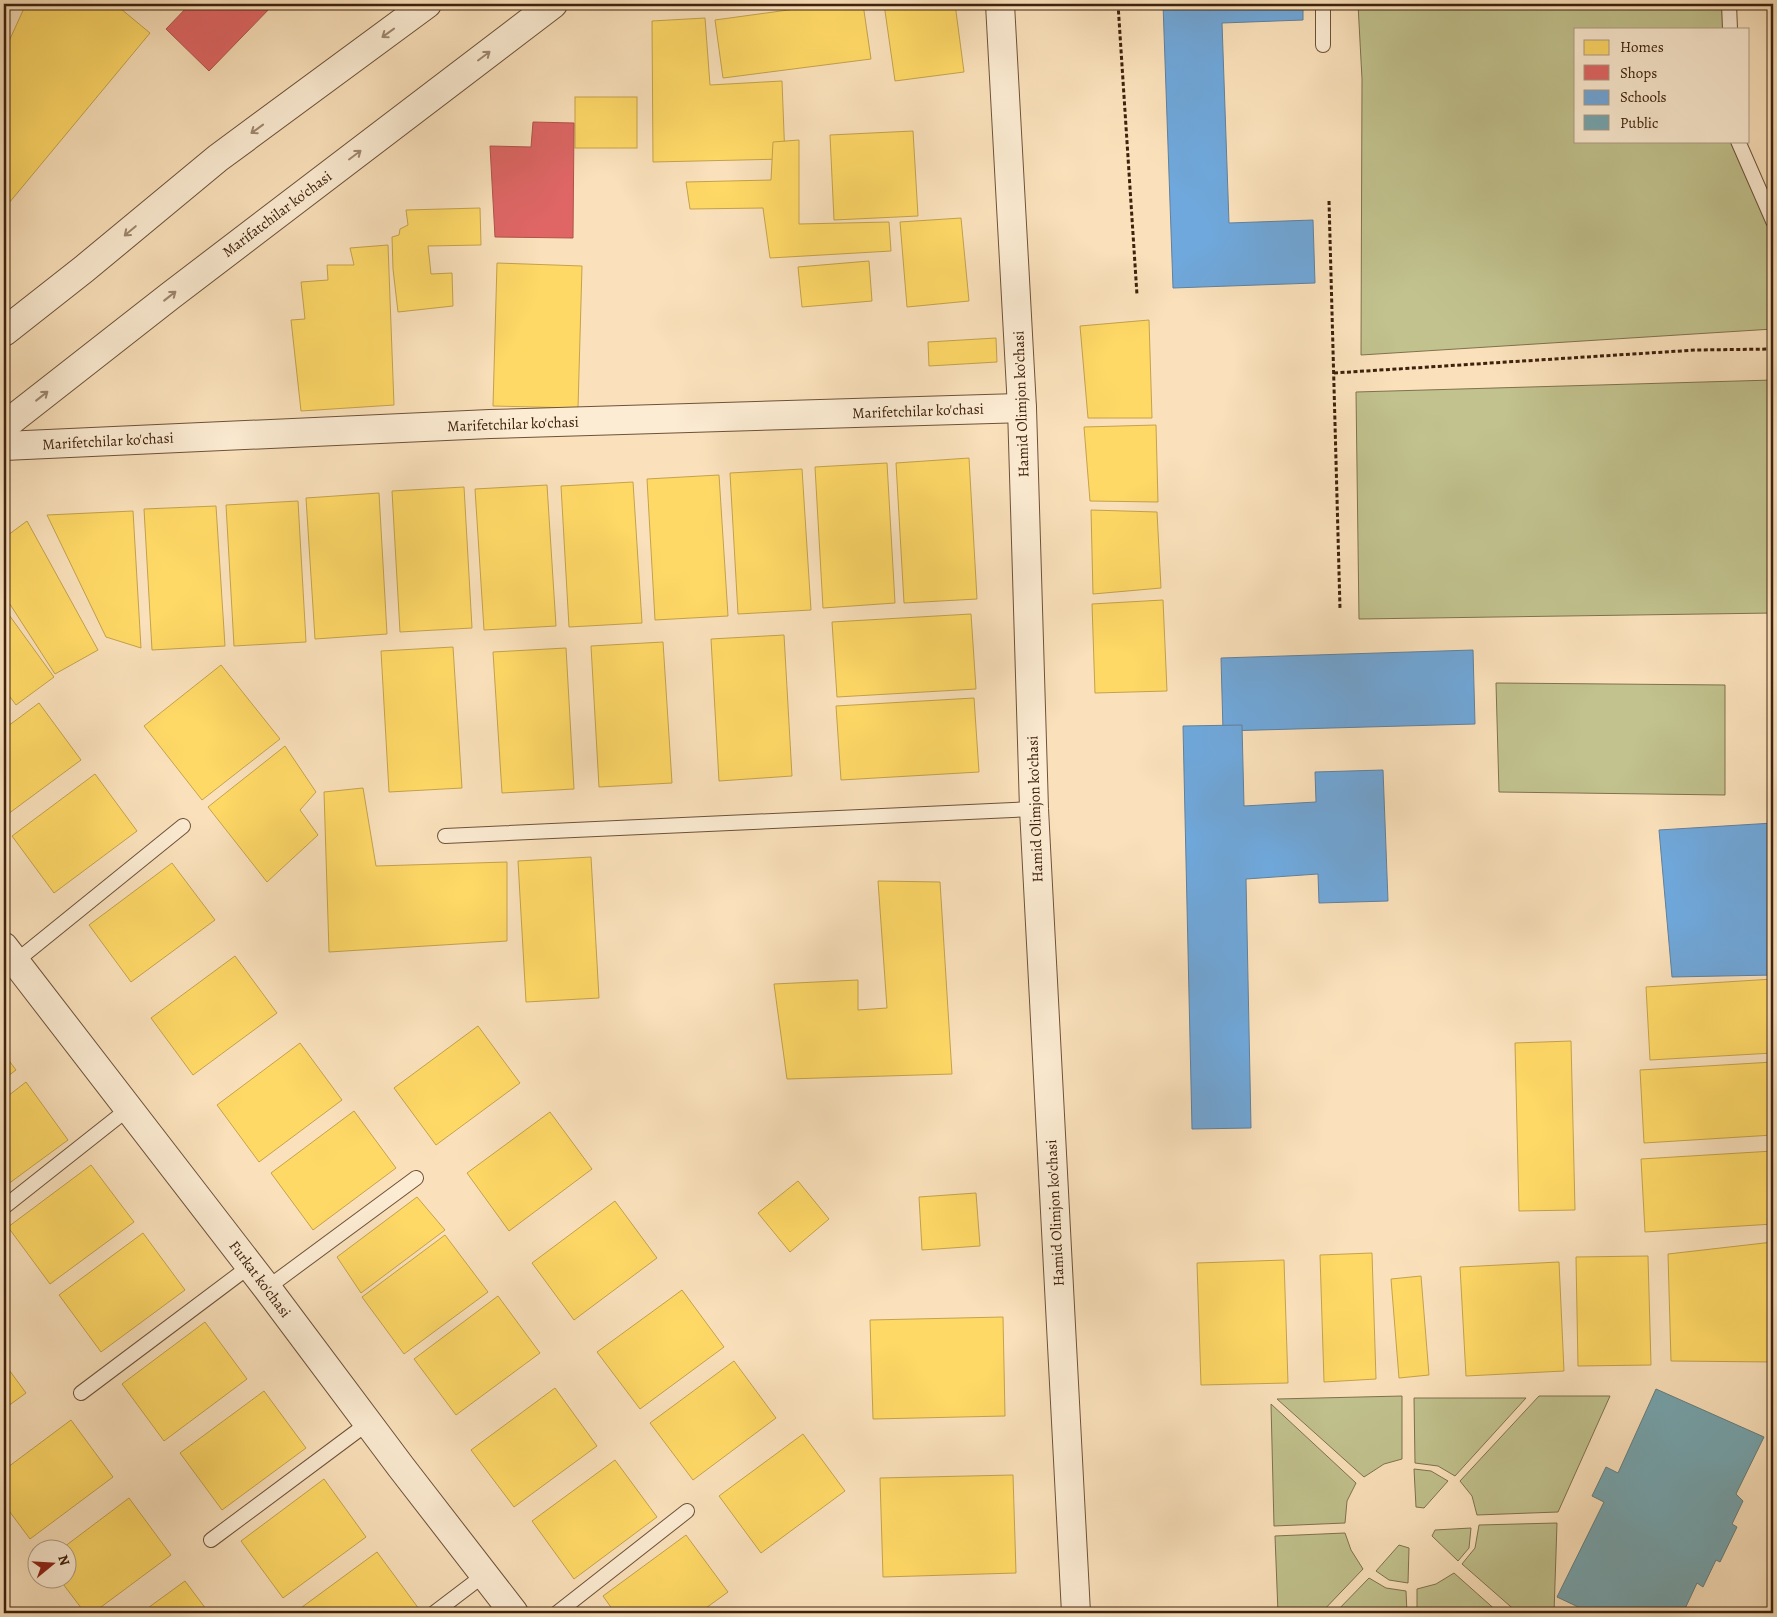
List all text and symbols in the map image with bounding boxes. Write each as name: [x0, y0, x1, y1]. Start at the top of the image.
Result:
one-way arrow: [381, 28, 395, 38]
legend: [1574, 28, 1750, 142]
text: Homes: [1620, 37, 1664, 57]
one-way arrow: [477, 51, 491, 61]
text: Shops: [1620, 63, 1657, 83]
text: Schools: [1620, 87, 1667, 107]
text: Public: [1620, 113, 1658, 133]
one-way arrow: [250, 124, 264, 134]
one-way arrow: [348, 149, 361, 160]
street label: Marifatchilar ko'chasi: [218, 166, 336, 262]
one-way arrow: [124, 225, 137, 236]
one-way arrow: [163, 290, 176, 301]
street label: Hamid Olimjon ko'chasi: [1008, 330, 1034, 478]
one-way arrow: [35, 391, 48, 402]
street label: Marifetchilar ko'chasi: [852, 399, 984, 423]
street label: Marifetchilar ko'chasi: [447, 412, 579, 436]
street label: Marifetchilar ko'chasi: [42, 428, 174, 454]
street label: Hamid Olimjon ko'chasi: [1022, 735, 1048, 883]
street label: Hamid Olimjon ko'chasi: [1041, 1139, 1069, 1287]
street label: Furkat ko'chasi: [224, 1236, 296, 1322]
north arrow: [28, 1540, 78, 1590]
text: N: [53, 1552, 74, 1568]

